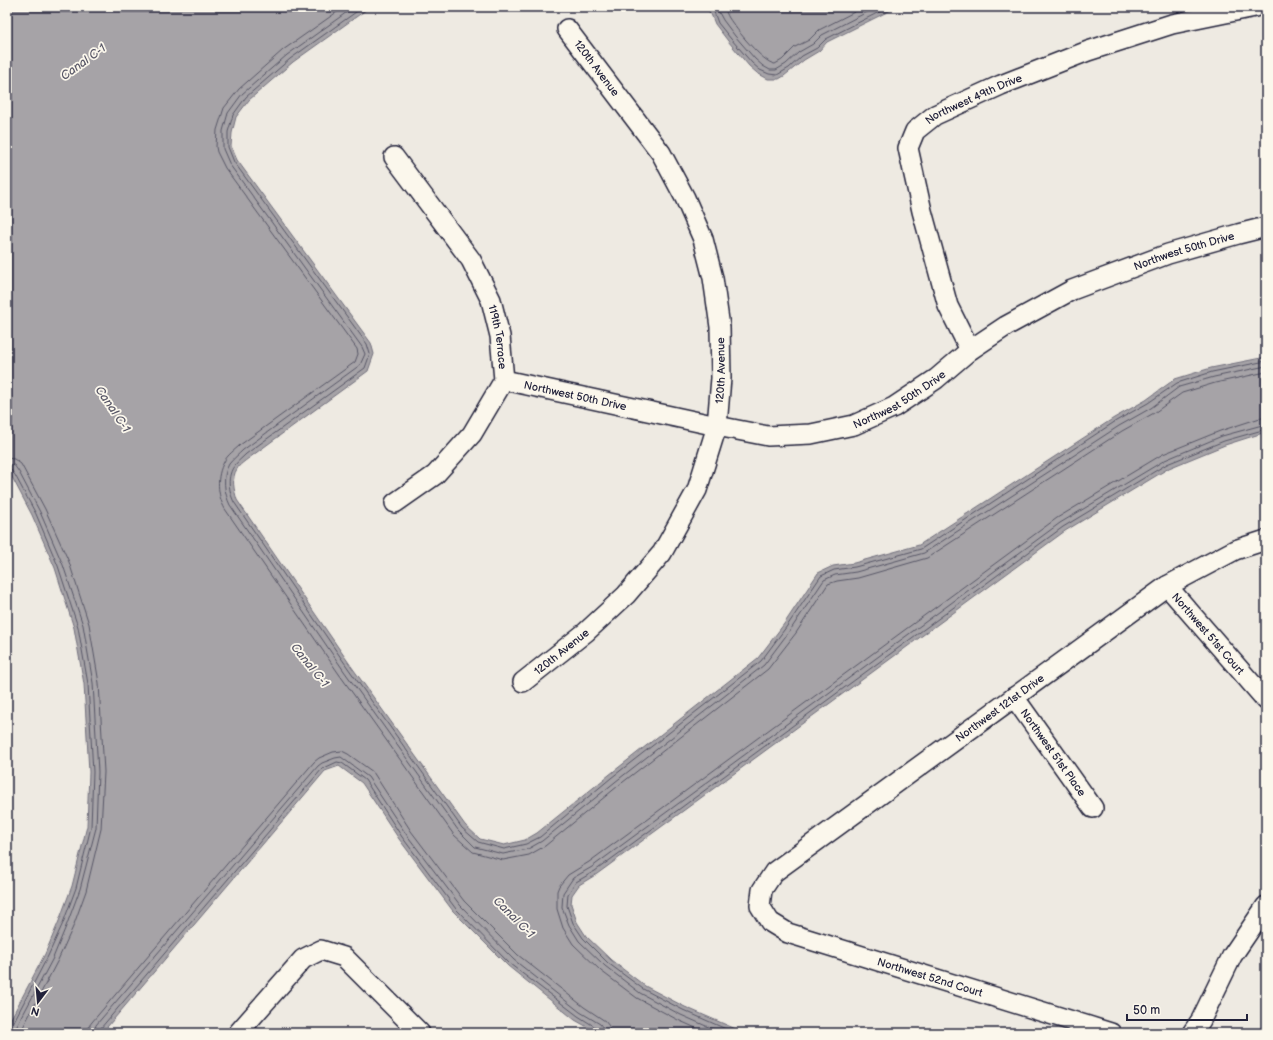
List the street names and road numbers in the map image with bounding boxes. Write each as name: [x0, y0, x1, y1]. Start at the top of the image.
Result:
street label: 120th Avenue: [571, 38, 622, 99]
street label: Northwest 49th Drive: [923, 71, 1024, 127]
street label: Northwest 50th Drive: [1132, 229, 1236, 273]
street label: 119th Terrace: [485, 303, 509, 370]
street label: 120th Avenue: [713, 337, 728, 404]
street label: Northwest 50th Drive: [851, 367, 949, 432]
street label: Northwest 50th Drive: [523, 378, 628, 413]
street label: Northwest 51st Court: [1169, 590, 1247, 678]
street label: 120th Avenue: [532, 626, 592, 678]
street label: Northwest 121st Drive: [953, 671, 1047, 745]
street label: Northwest 51st Place: [1018, 707, 1089, 799]
street label: Northwest 52nd Court: [876, 955, 985, 1000]

